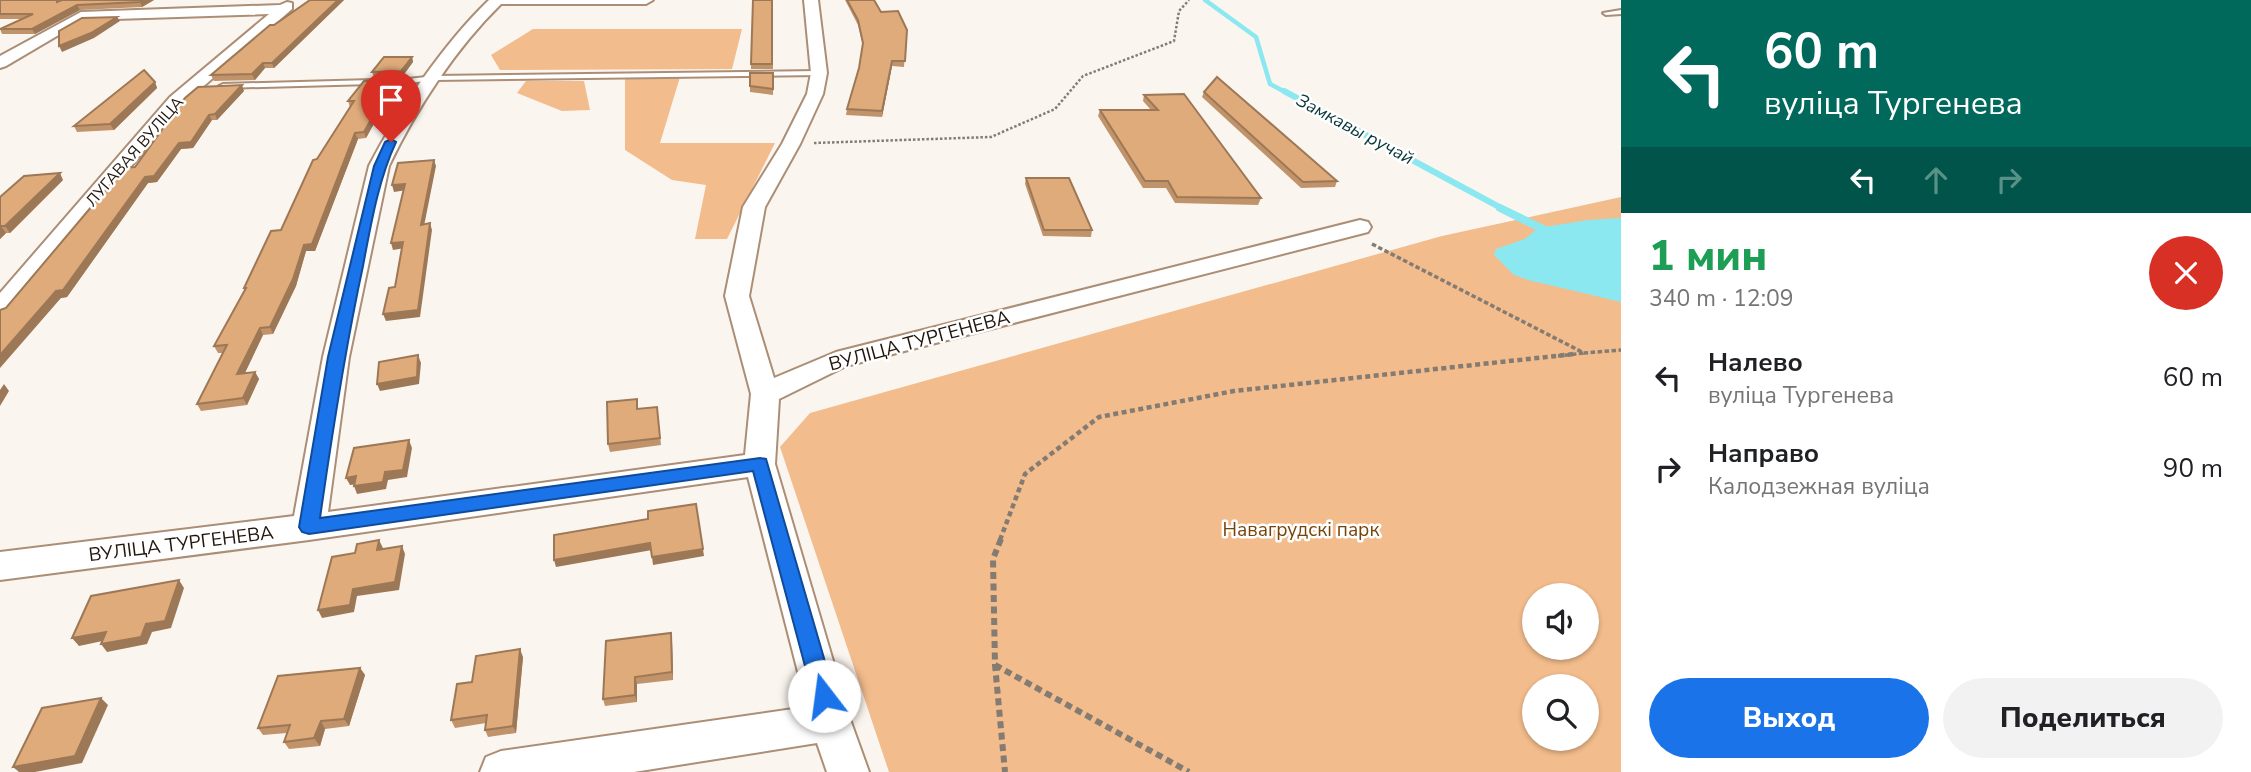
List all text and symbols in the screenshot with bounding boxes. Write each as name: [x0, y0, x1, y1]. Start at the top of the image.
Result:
text: 60 m: [1764, 18, 1879, 85]
icon: left: [1649, 28, 1740, 119]
pin: [361, 70, 421, 142]
icon: arrive: [372, 81, 410, 119]
text: вуліца Тургенева: [1764, 82, 2023, 125]
water label: Замкавы ручай: [1292, 88, 1418, 170]
street label: ЛУГАВАЯ ВУЛІЦА: [81, 92, 189, 211]
icon: left: [1844, 161, 1882, 199]
icon: ahead: [1917, 161, 1955, 199]
icon: right: [1990, 161, 2028, 199]
text: 1 мин: [1649, 228, 1767, 285]
button: close: [2149, 236, 2223, 310]
text: 340 m · 12:09: [1649, 283, 1794, 314]
street label: ВУЛІЦА ТУРГЕНЕВА: [826, 304, 1013, 378]
text: Налево: [1708, 345, 1803, 380]
icon: left: [1649, 359, 1687, 397]
text: 60 m: [2163, 360, 2223, 395]
text: вуліца Тургенева: [1708, 380, 1894, 411]
text: Направо: [1708, 436, 1819, 471]
icon: right: [1649, 450, 1687, 488]
text: 90 m: [2163, 451, 2223, 486]
text: Калодзежная вуліца: [1708, 471, 1930, 502]
park label: Навагрудскі парк: [1223, 517, 1379, 543]
street label: ВУЛІЦА ТУРГЕНЕВА: [87, 520, 275, 568]
map controls: [1522, 583, 1599, 751]
button: sound: [1522, 583, 1599, 660]
position arrow: [787, 659, 861, 733]
button: search: [1522, 674, 1599, 751]
button: Выход: [1649, 678, 1929, 758]
button: Поделиться: [1943, 678, 2223, 758]

